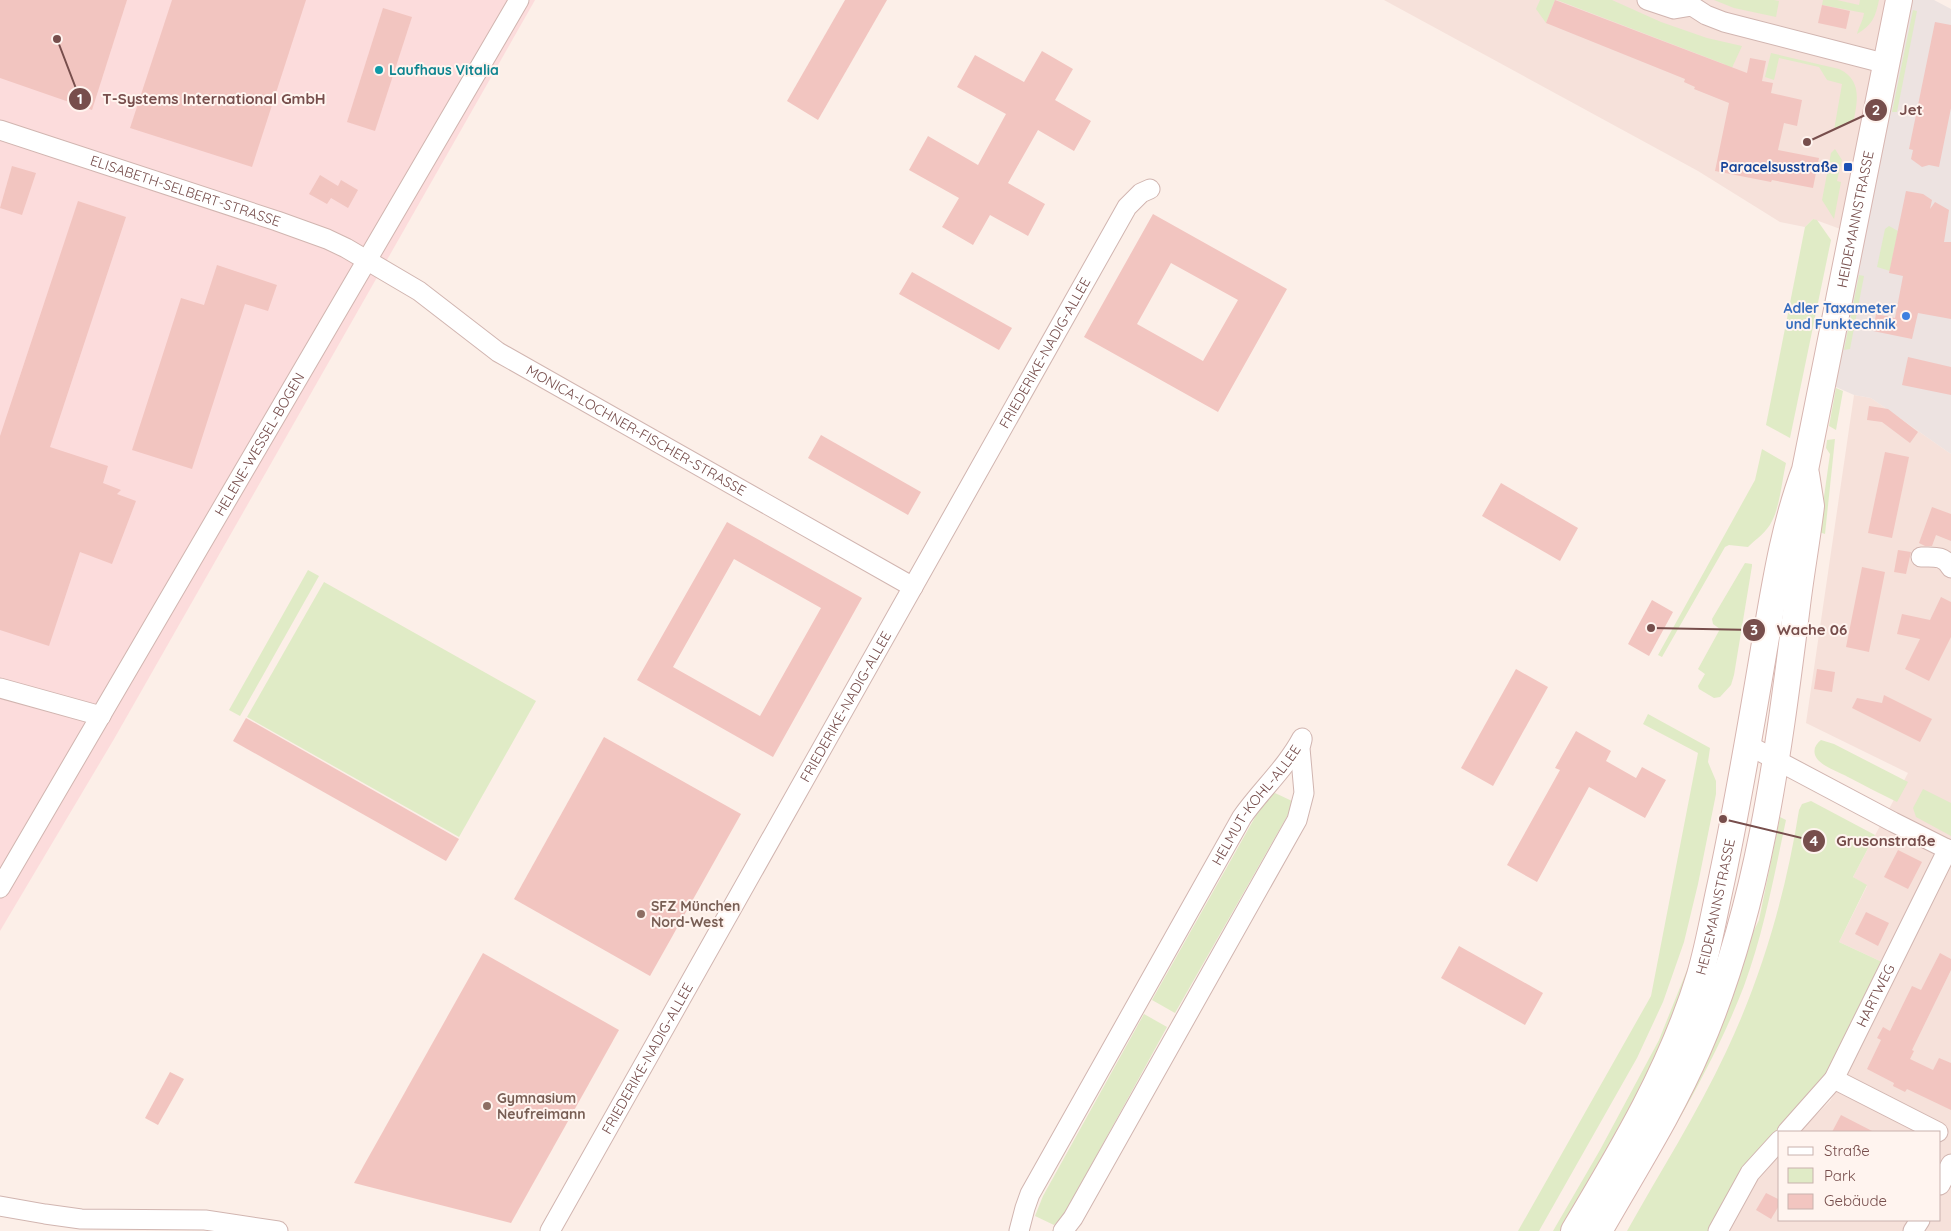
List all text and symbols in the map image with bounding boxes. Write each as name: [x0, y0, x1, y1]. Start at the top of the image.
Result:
place label: Laufhaus Vitalia: [389, 61, 499, 79]
marker: Laufhaus Vitalia: [373, 64, 385, 76]
callout: T-Systems International GmbH: [67, 84, 336, 114]
text: 1: [77, 89, 83, 108]
text: T-Systems International GmbH: [102, 89, 326, 108]
callout: Jet: [1864, 95, 1932, 125]
text: 2: [1872, 100, 1880, 119]
text: Jet: [1899, 100, 1923, 119]
street label: HEIDEMANNSTRASSE: [1833, 149, 1878, 289]
street label: ELISABETH-SELBERT-STRASSE: [88, 151, 283, 230]
place label: Paracelsusstraße: [1720, 158, 1838, 176]
marker: Paracelsusstraße: [1842, 161, 1854, 173]
street label: FRIEDERIKE-NADIG-ALLEE: [995, 274, 1095, 432]
place label: Adler Taxameter und Funktechnik: [1783, 299, 1896, 333]
marker: Adler Taxameter und Funktechnik: [1900, 310, 1912, 322]
street label: MONICA-LOCHNER-FISCHER-STRASSE: [523, 361, 749, 500]
street label: HELENE-WESSEL-BOGEN: [210, 369, 308, 519]
callout: Wache 06: [1741, 615, 1857, 645]
text: 3: [1750, 620, 1758, 639]
text: Wache 06: [1777, 620, 1847, 639]
street label: FRIEDERIKE-NADIG-ALLEE: [796, 628, 895, 785]
street label: HELMUT-KOHL-ALLEE: [1208, 742, 1305, 868]
callout: Grusonstraße: [1802, 826, 1946, 856]
text: 4: [1810, 831, 1819, 850]
text: Grusonstraße: [1836, 831, 1936, 850]
street label: HEIDEMANNSTRASSE: [1691, 837, 1739, 977]
place label: SFZ München Nord-West: [651, 897, 740, 931]
marker: SFZ München Nord-West: [635, 908, 647, 920]
street label: HARTWEG: [1852, 961, 1899, 1030]
street label: FRIEDERIKE-NADIG-ALLEE: [598, 980, 697, 1137]
place label: Gymnasium Neufreimann: [497, 1089, 586, 1123]
marker: Gymnasium Neufreimann: [481, 1100, 493, 1112]
legend: [1778, 1131, 1941, 1221]
text: Straße: [1824, 1141, 1870, 1160]
text: Park: [1824, 1166, 1856, 1185]
text: Gebäude: [1824, 1191, 1887, 1210]

